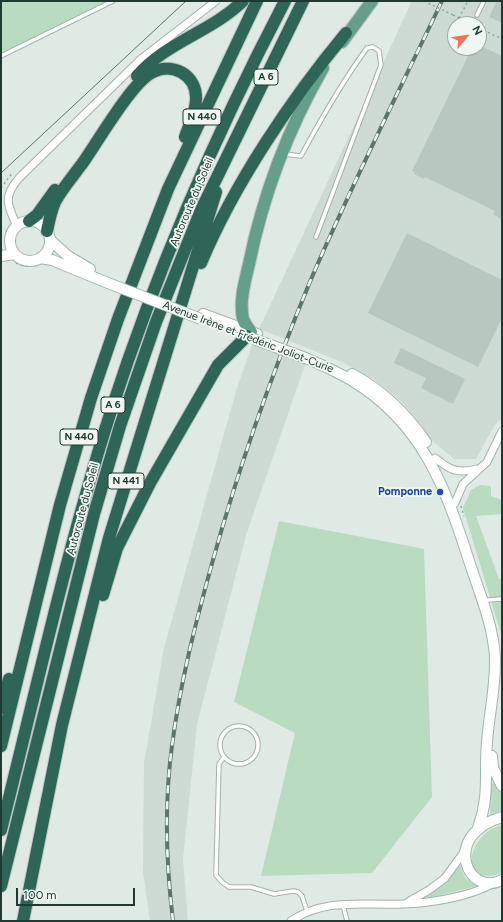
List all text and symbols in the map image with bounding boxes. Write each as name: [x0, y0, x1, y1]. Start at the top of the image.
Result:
north arrow: [447, 16, 487, 56]
text: N: [469, 24, 485, 37]
road number: A 6: [254, 69, 278, 85]
road number: N 440: [183, 109, 221, 125]
street label: Autoroute du Soleil: [167, 156, 217, 248]
street label: Avenue Irène et Frédéric Joliot-Curie: [161, 298, 335, 376]
road number: A 6: [101, 397, 125, 413]
road number: N 440: [60, 429, 98, 445]
street label: Autoroute du Soleil: [64, 461, 102, 557]
road number: N 441: [108, 473, 144, 489]
place label: Pomponne: [378, 485, 432, 499]
marker: Pomponne: [435, 487, 445, 497]
scale bar: [18, 880, 137, 906]
text: 100 m: [23, 888, 57, 902]

